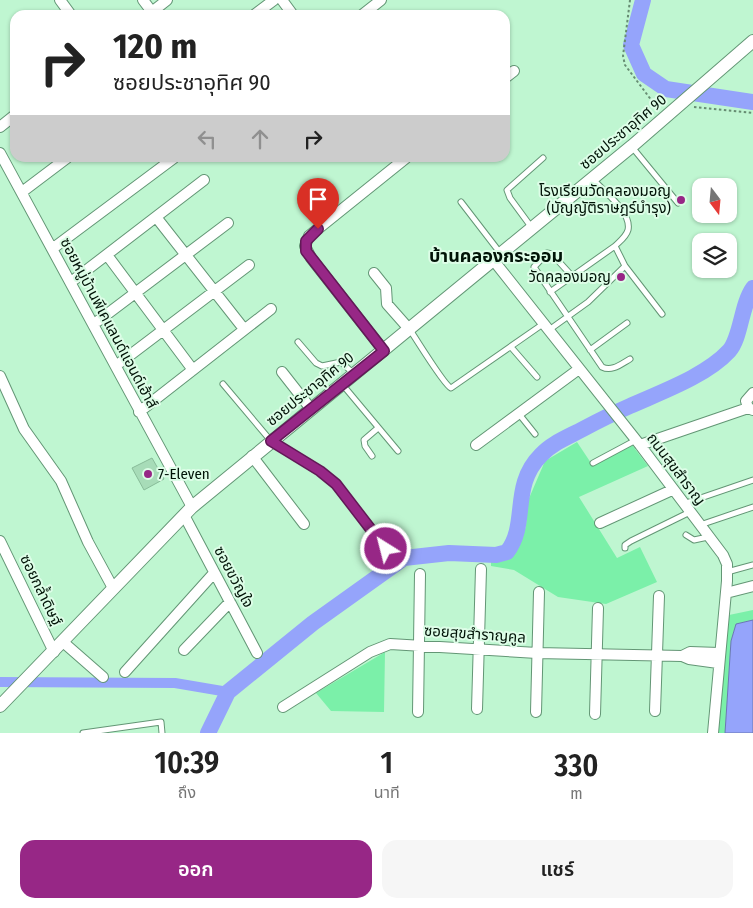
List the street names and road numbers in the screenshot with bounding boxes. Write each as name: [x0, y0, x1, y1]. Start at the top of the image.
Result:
street label: ซอยประชาอุทิศ 90: [576, 91, 670, 173]
street label: ซอยหมู่บ้านพีเคแลนด์แอนด์เฮ้าส์: [56, 235, 162, 412]
street label: ซอยประชาอุทิศ 90: [263, 348, 357, 430]
street label: ถนนสุขสำราญ: [643, 429, 709, 509]
street label: ซอยขวัญใจ: [210, 543, 258, 611]
street label: ซอยกล้ำดิษฐ์: [16, 551, 68, 628]
street label: ซอยสุขสำราญคูล: [423, 621, 527, 647]

